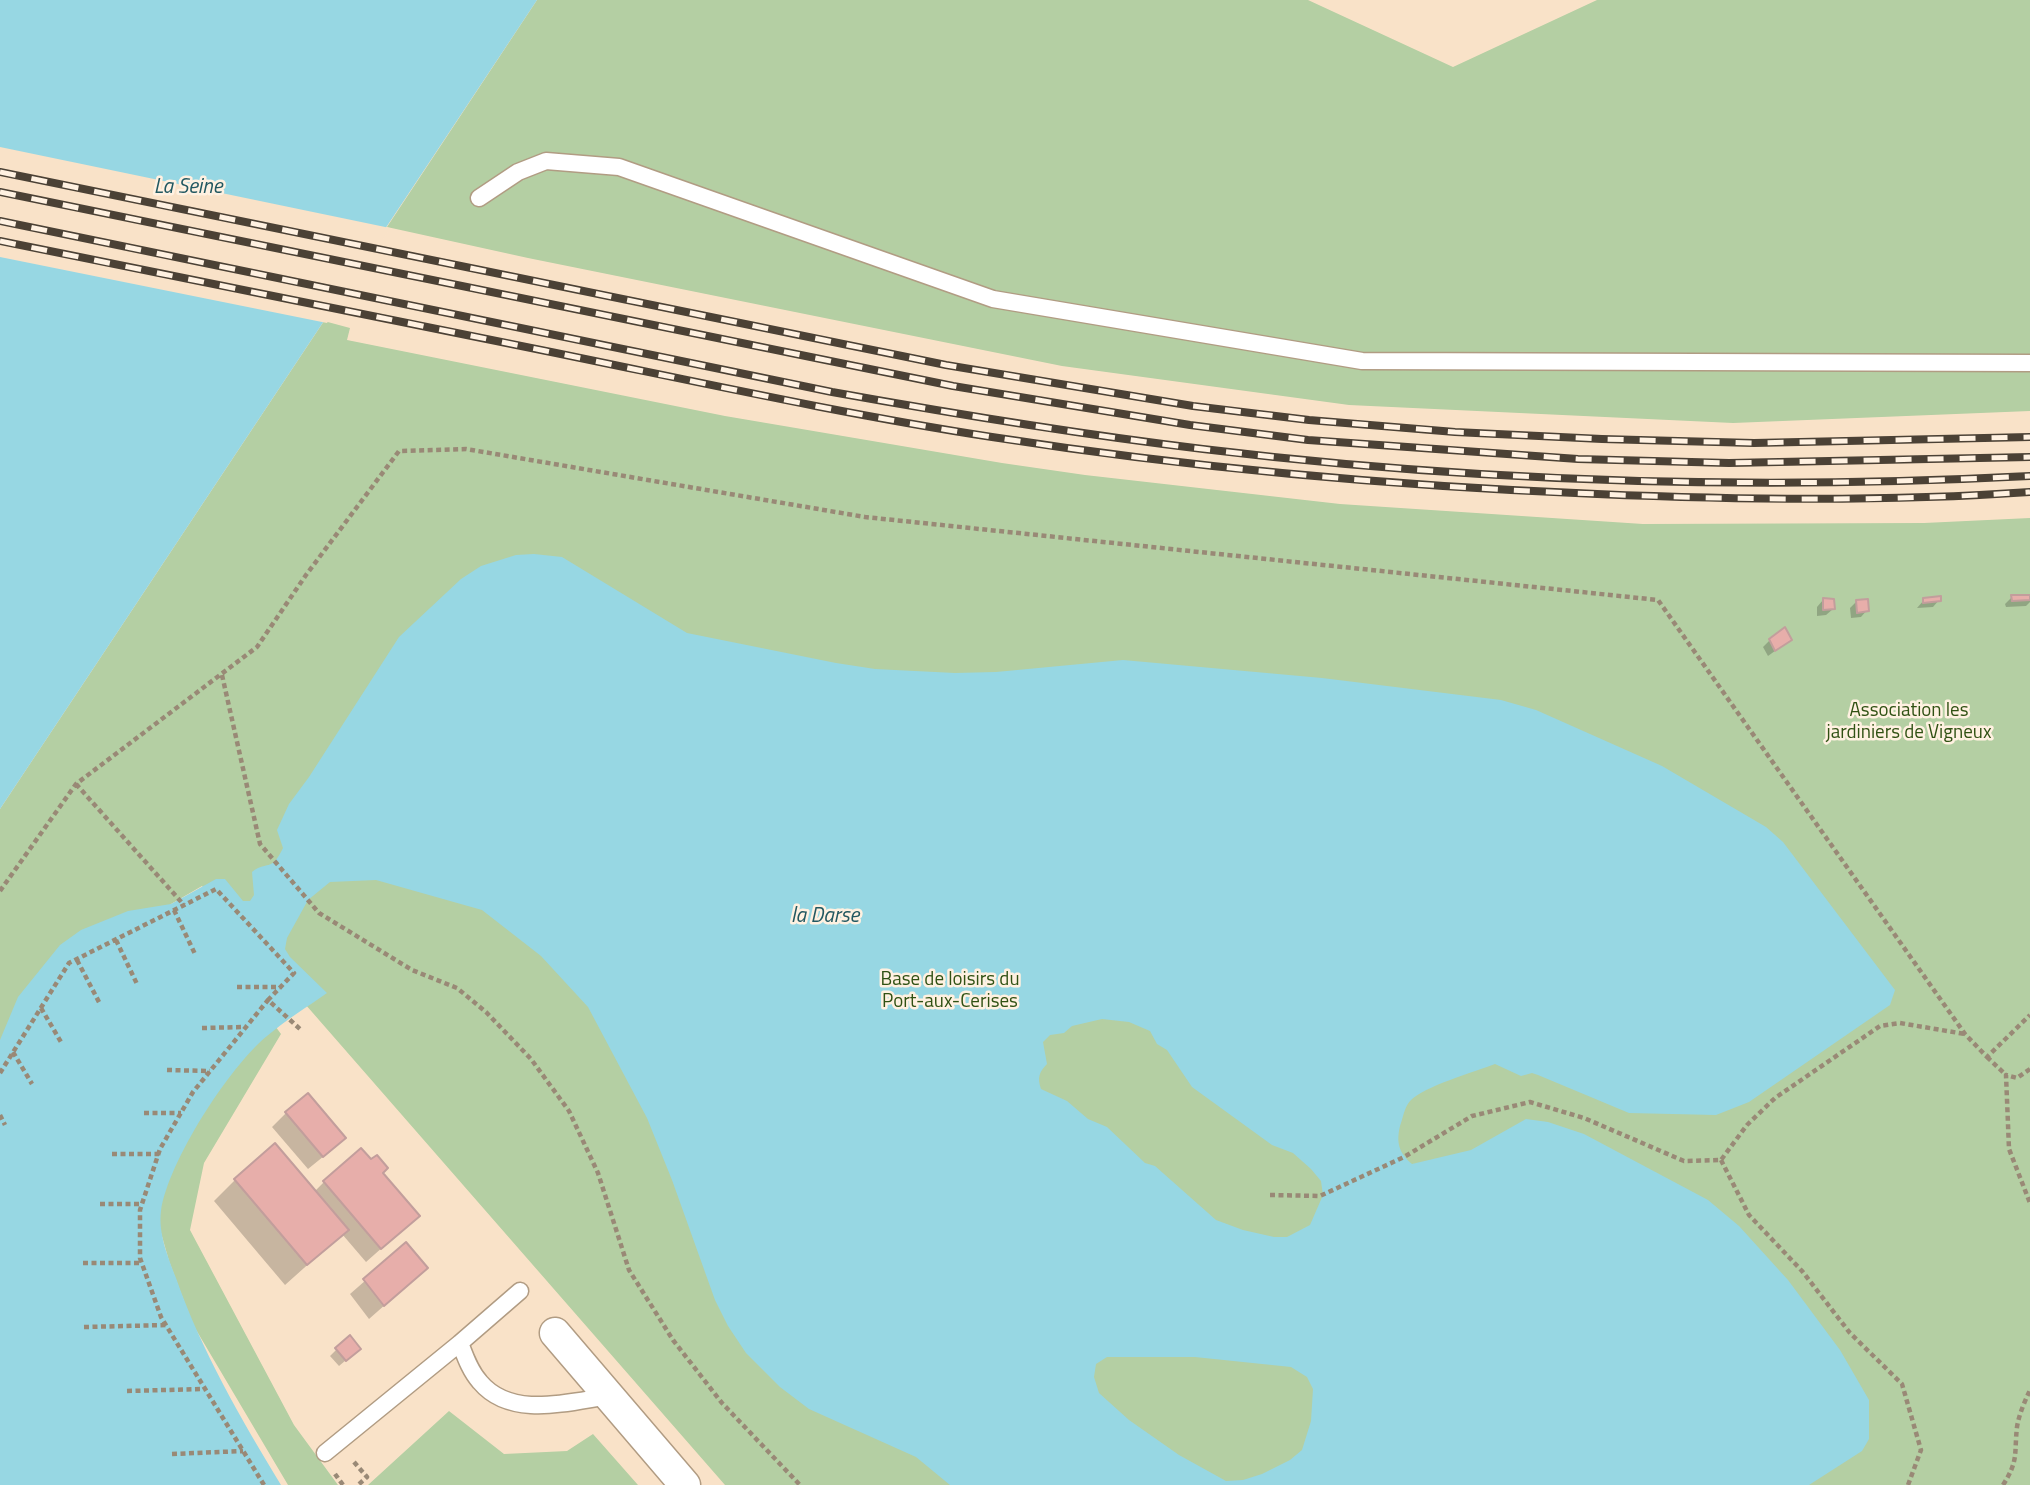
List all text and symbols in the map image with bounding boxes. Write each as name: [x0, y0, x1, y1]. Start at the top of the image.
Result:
water label: La Seine: [154, 175, 222, 201]
park label: Association les jardiniers de Vigneux: [1826, 700, 1992, 744]
water label: la Darse: [791, 904, 859, 930]
park label: Base de loisirs du Port-aux-Cerises: [881, 969, 1019, 1013]

